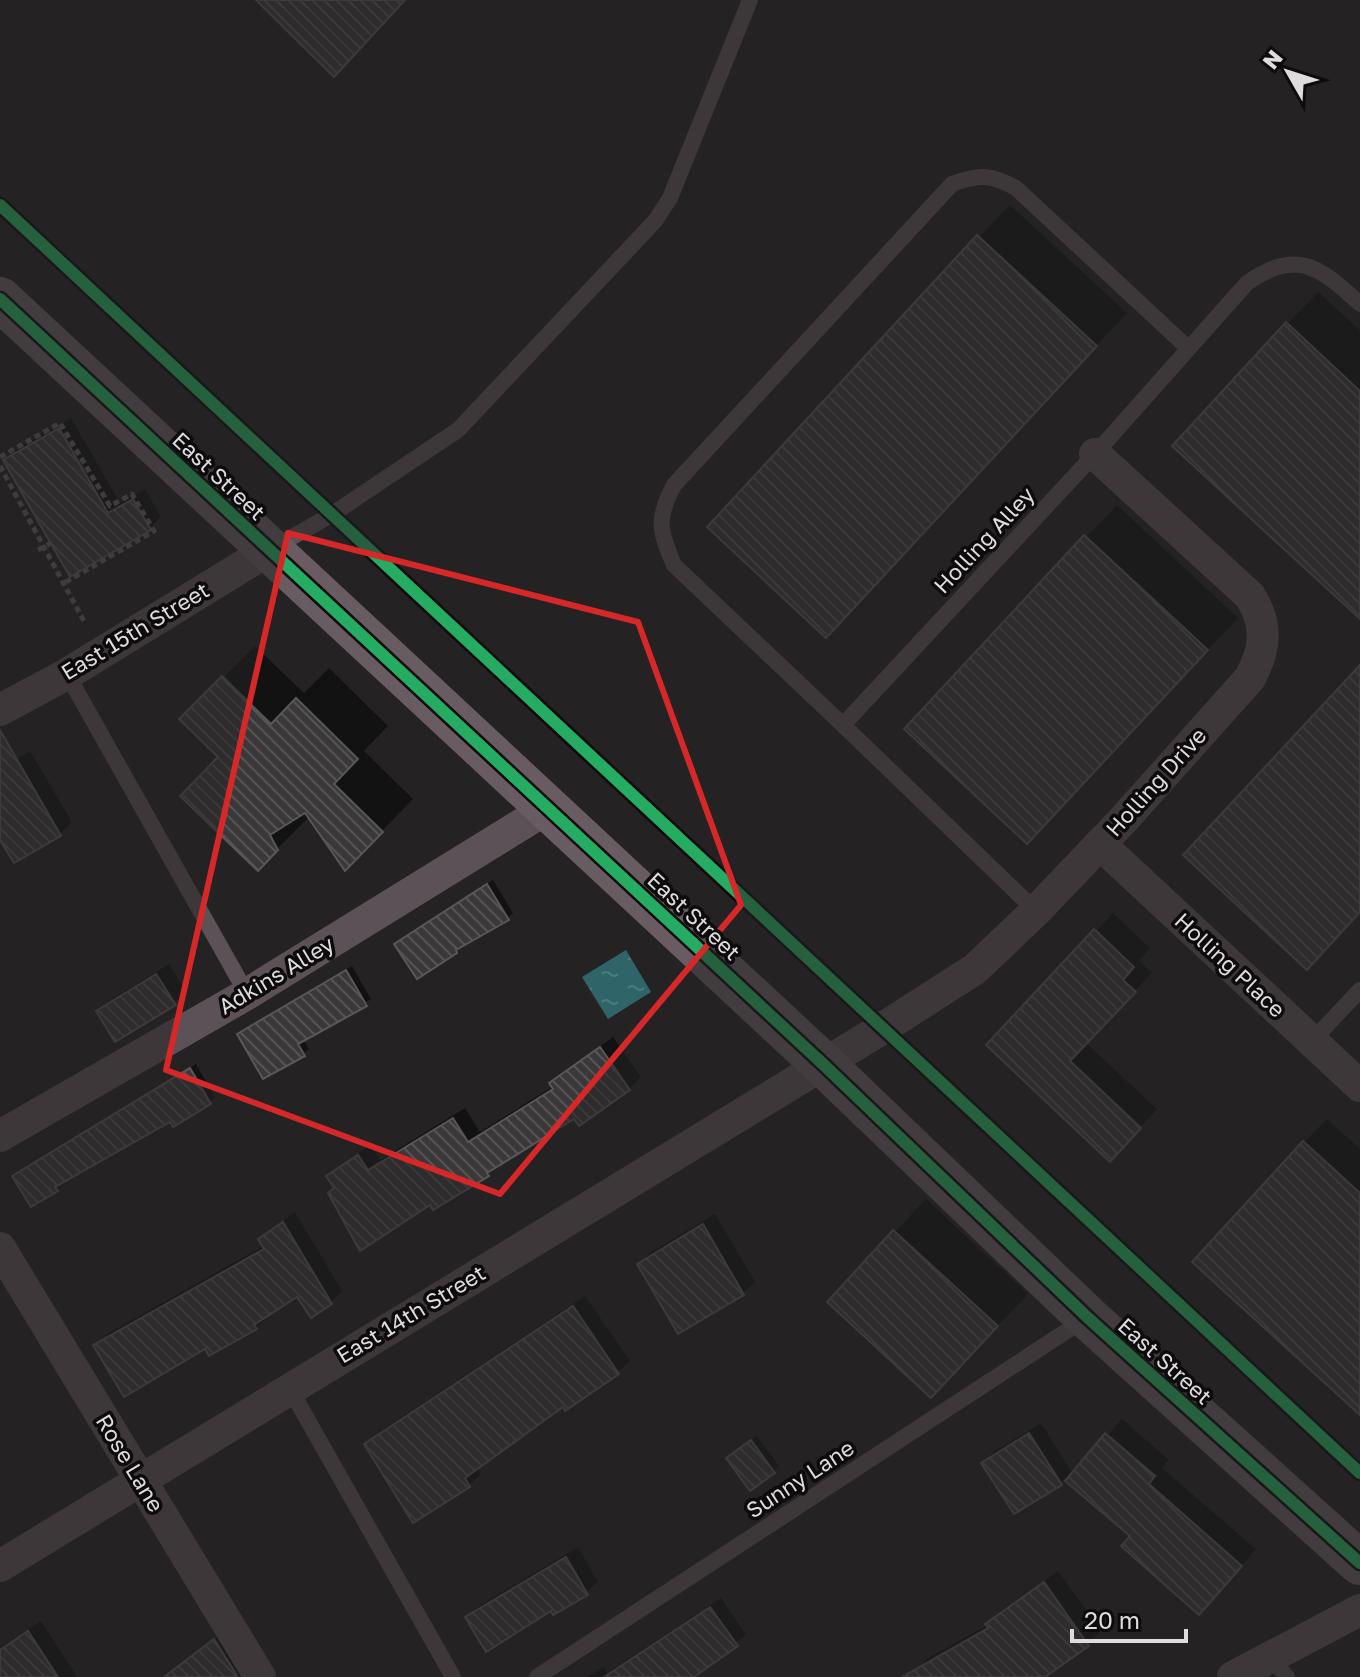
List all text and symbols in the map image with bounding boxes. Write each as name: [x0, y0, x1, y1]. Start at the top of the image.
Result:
north arrow: [1248, 32, 1328, 112]
text: N: [1256, 44, 1288, 74]
street label: East Street: [167, 426, 271, 525]
street label: Holling Alley: [928, 481, 1040, 598]
street label: East 15th Street: [56, 576, 214, 685]
street label: Holling Drive: [1100, 722, 1211, 842]
street label: East Street: [642, 866, 746, 965]
street label: Holling Place: [1170, 907, 1291, 1023]
street label: Adkins Alley: [213, 930, 338, 1020]
street label: East 14th Street: [332, 1259, 490, 1369]
street label: East Street: [1113, 1312, 1218, 1410]
street label: Rose Lane: [91, 1409, 170, 1517]
street label: Sunny Lane: [741, 1434, 859, 1523]
scale bar: [1072, 1593, 1186, 1643]
text: 20 m: [1084, 1605, 1140, 1634]

